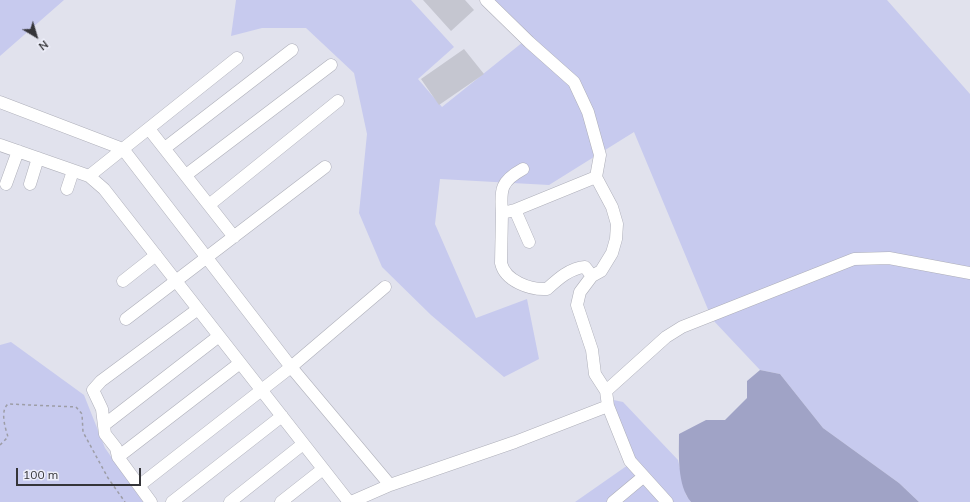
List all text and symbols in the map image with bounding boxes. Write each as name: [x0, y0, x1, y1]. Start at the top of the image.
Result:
north arrow: [16, 16, 56, 56]
text: N: [36, 37, 51, 54]
scale bar: [18, 460, 143, 486]
text: 100 m: [23, 467, 58, 482]

